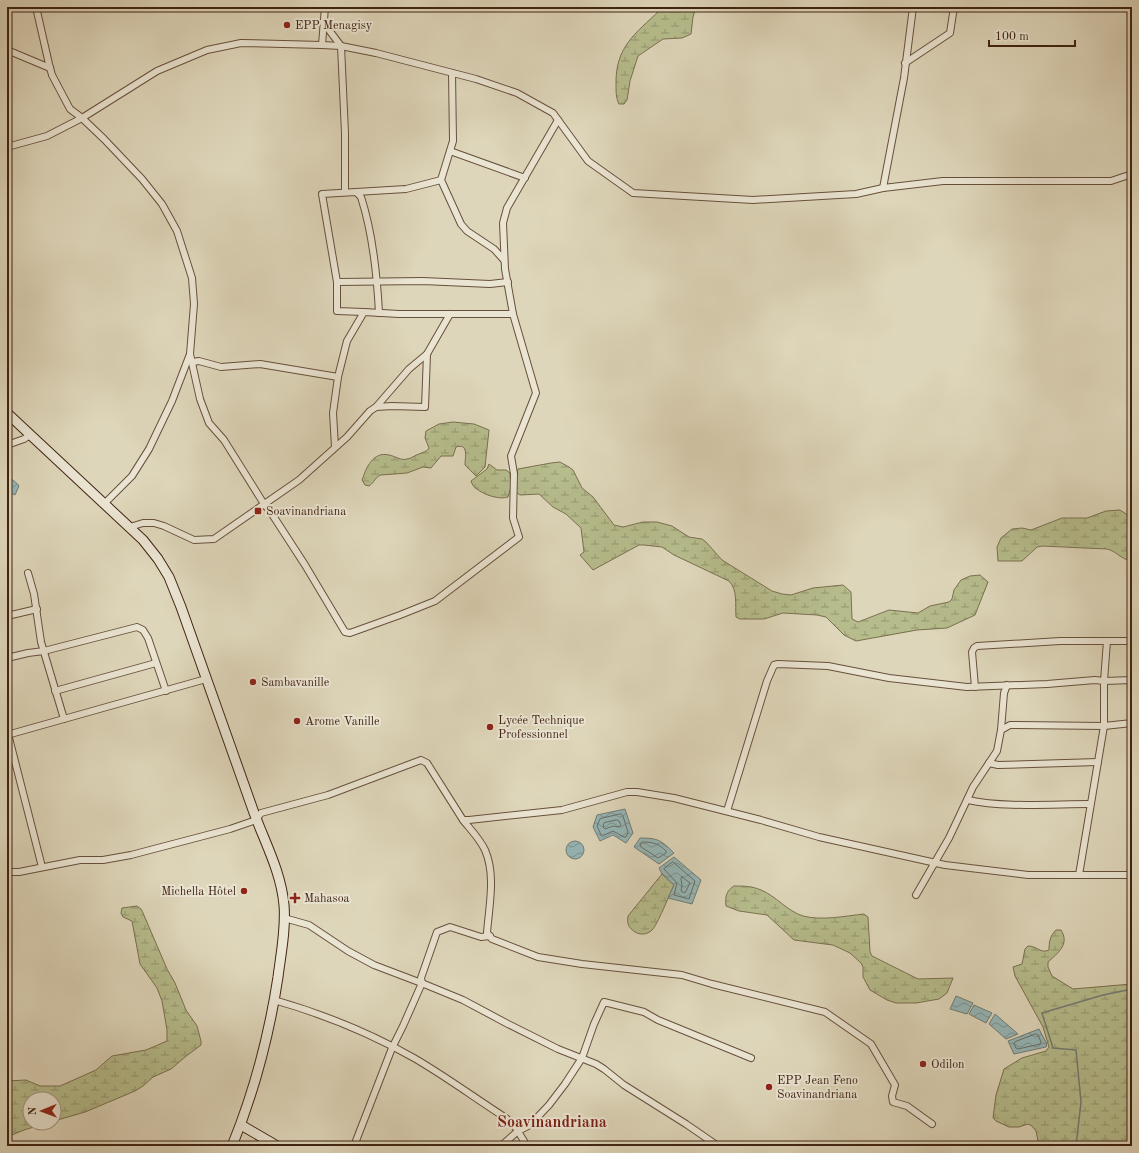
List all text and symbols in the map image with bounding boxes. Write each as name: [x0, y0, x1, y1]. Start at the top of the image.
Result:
marker: EPP Menagisy: [282, 20, 292, 30]
place label: EPP Menagisy: [295, 20, 373, 32]
scale bar: [989, 22, 1075, 48]
text: 100 m: [995, 31, 1029, 43]
marker: Soavinandriana: [253, 506, 263, 516]
place label: Soavinandriana: [266, 506, 346, 518]
marker: Sambavanille: [248, 677, 258, 687]
place label: Sambavanille: [261, 677, 330, 689]
place label: Lycée Technique Professionnel: [498, 715, 585, 741]
marker: Arome Vanille: [292, 716, 302, 726]
place label: Arome Vanille: [305, 716, 380, 728]
marker: Lycée Technique Professionnel: [485, 722, 495, 732]
place label: Michella Hôtel: [161, 886, 236, 898]
marker: Michella Hôtel: [239, 886, 249, 896]
marker: Mahasoa: [289, 892, 301, 904]
place label: Mahasoa: [304, 893, 350, 905]
marker: Odilon: [918, 1059, 928, 1069]
place label: Odilon: [931, 1059, 965, 1071]
place label: EPP Jean Feno Soavinandriana: [777, 1075, 858, 1101]
marker: EPP Jean Feno Soavinandriana: [764, 1082, 774, 1092]
north arrow: [22, 1091, 62, 1131]
text: N: [28, 1106, 39, 1115]
district label: Soavinandriana: [497, 1115, 607, 1131]

